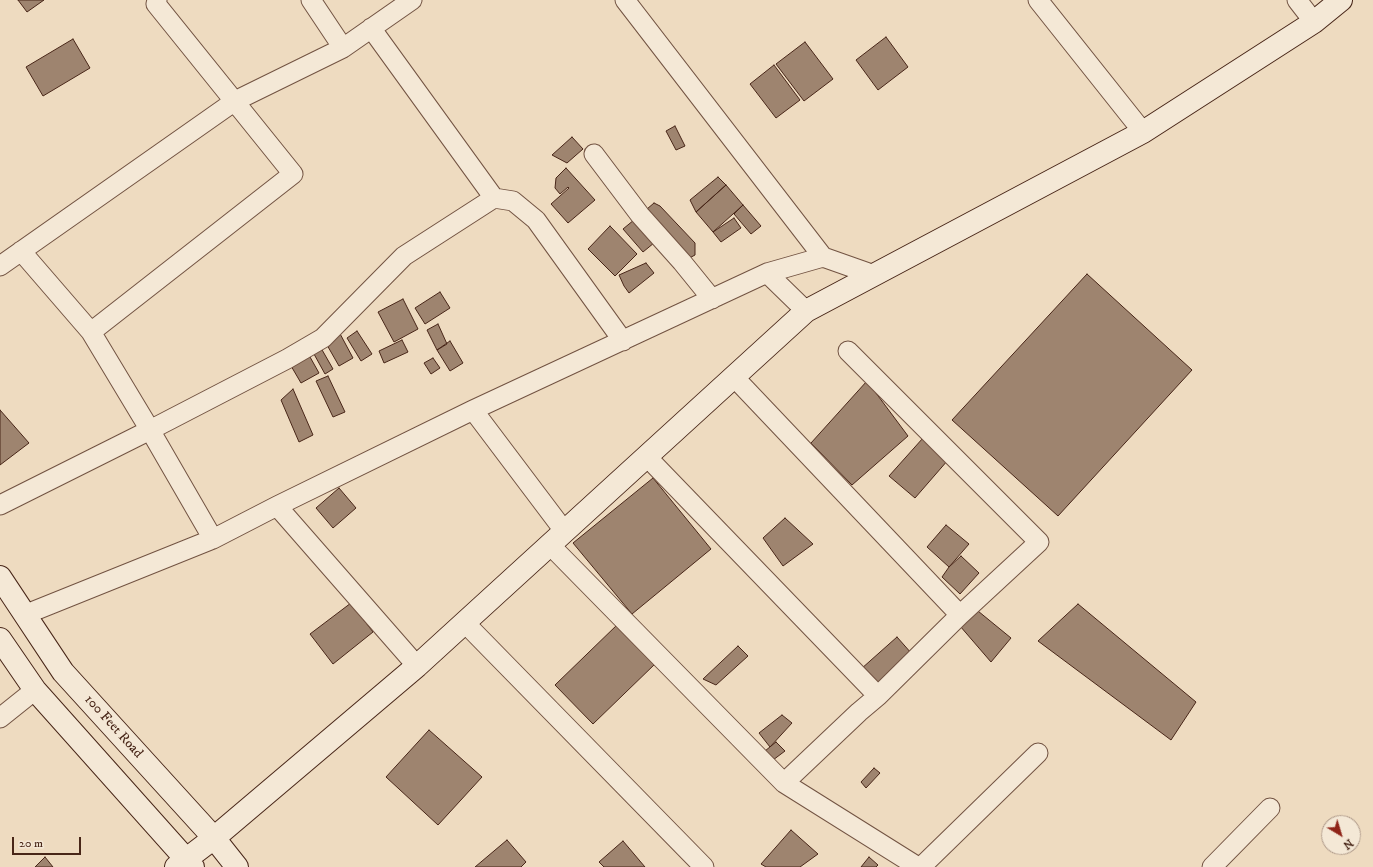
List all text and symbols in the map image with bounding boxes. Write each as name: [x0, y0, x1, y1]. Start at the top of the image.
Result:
street label: 100 Feet Road: [80, 692, 146, 762]
north arrow: [1321, 815, 1361, 855]
scale bar: [14, 829, 83, 855]
text: N: [1340, 835, 1356, 852]
text: 20 m: [19, 836, 43, 851]

